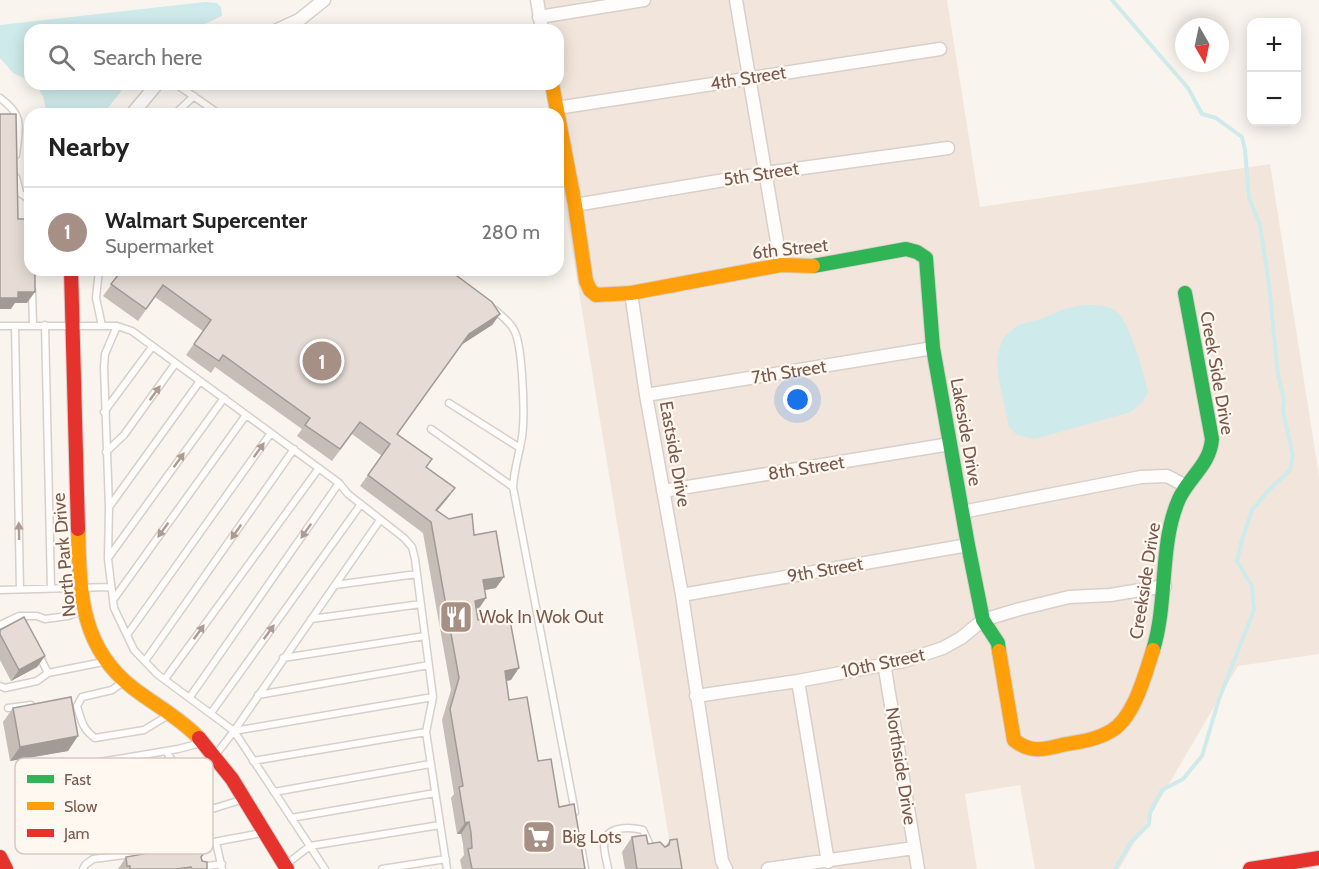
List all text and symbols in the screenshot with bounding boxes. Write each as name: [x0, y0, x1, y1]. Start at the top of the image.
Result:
north arrow: [1175, 18, 1229, 72]
map controls: [1247, 18, 1301, 126]
button: +: [1247, 18, 1301, 72]
search box: [24, 24, 564, 90]
icon: search: [45, 41, 78, 74]
text: Search here: [93, 44, 202, 71]
street label: 4th Street: [708, 61, 788, 95]
button: −: [1247, 72, 1301, 126]
text: Nearby: [48, 131, 129, 163]
street label: 5th Street: [722, 157, 800, 191]
text: Walmart Supercenter: [105, 207, 307, 234]
text: 1: [64, 220, 71, 244]
text: 280 m: [481, 220, 540, 244]
text: Supermarket: [105, 234, 214, 258]
street label: 6th Street: [751, 234, 829, 264]
street label: Creek Side Drive: [1195, 310, 1239, 436]
pin: 1: [302, 338, 342, 384]
street label: 7th Street: [750, 355, 828, 389]
street label: Lakeside Drive: [946, 376, 986, 488]
one-way arrow: [148, 385, 160, 400]
your location: [783, 385, 812, 414]
street label: Eastside Drive: [655, 399, 695, 509]
one-way arrow: [253, 443, 265, 459]
street label: 8th Street: [766, 451, 846, 485]
one-way arrow: [173, 453, 185, 469]
street label: North Park Drive: [48, 492, 80, 618]
one-way arrow: [14, 521, 24, 540]
street label: Creekside Drive: [1125, 521, 1165, 641]
one-way arrow: [157, 522, 169, 538]
one-way arrow: [300, 522, 312, 538]
one-way arrow: [230, 523, 242, 539]
street label: 9th Street: [785, 553, 865, 587]
restaurant icon: Wok In Wok Out: [438, 599, 474, 635]
place label: Wok In Wok Out: [479, 606, 604, 628]
one-way arrow: [193, 624, 205, 640]
one-way arrow: [263, 624, 275, 640]
street label: 10th Street: [839, 643, 927, 683]
street label: Northside Drive: [881, 706, 921, 826]
legend: [15, 758, 213, 854]
text: Fast: [64, 770, 92, 789]
text: Slow: [64, 797, 98, 816]
supermarket icon: Big Lots: [521, 819, 557, 855]
text: Jam: [63, 824, 90, 843]
place label: Big Lots: [562, 826, 622, 848]

